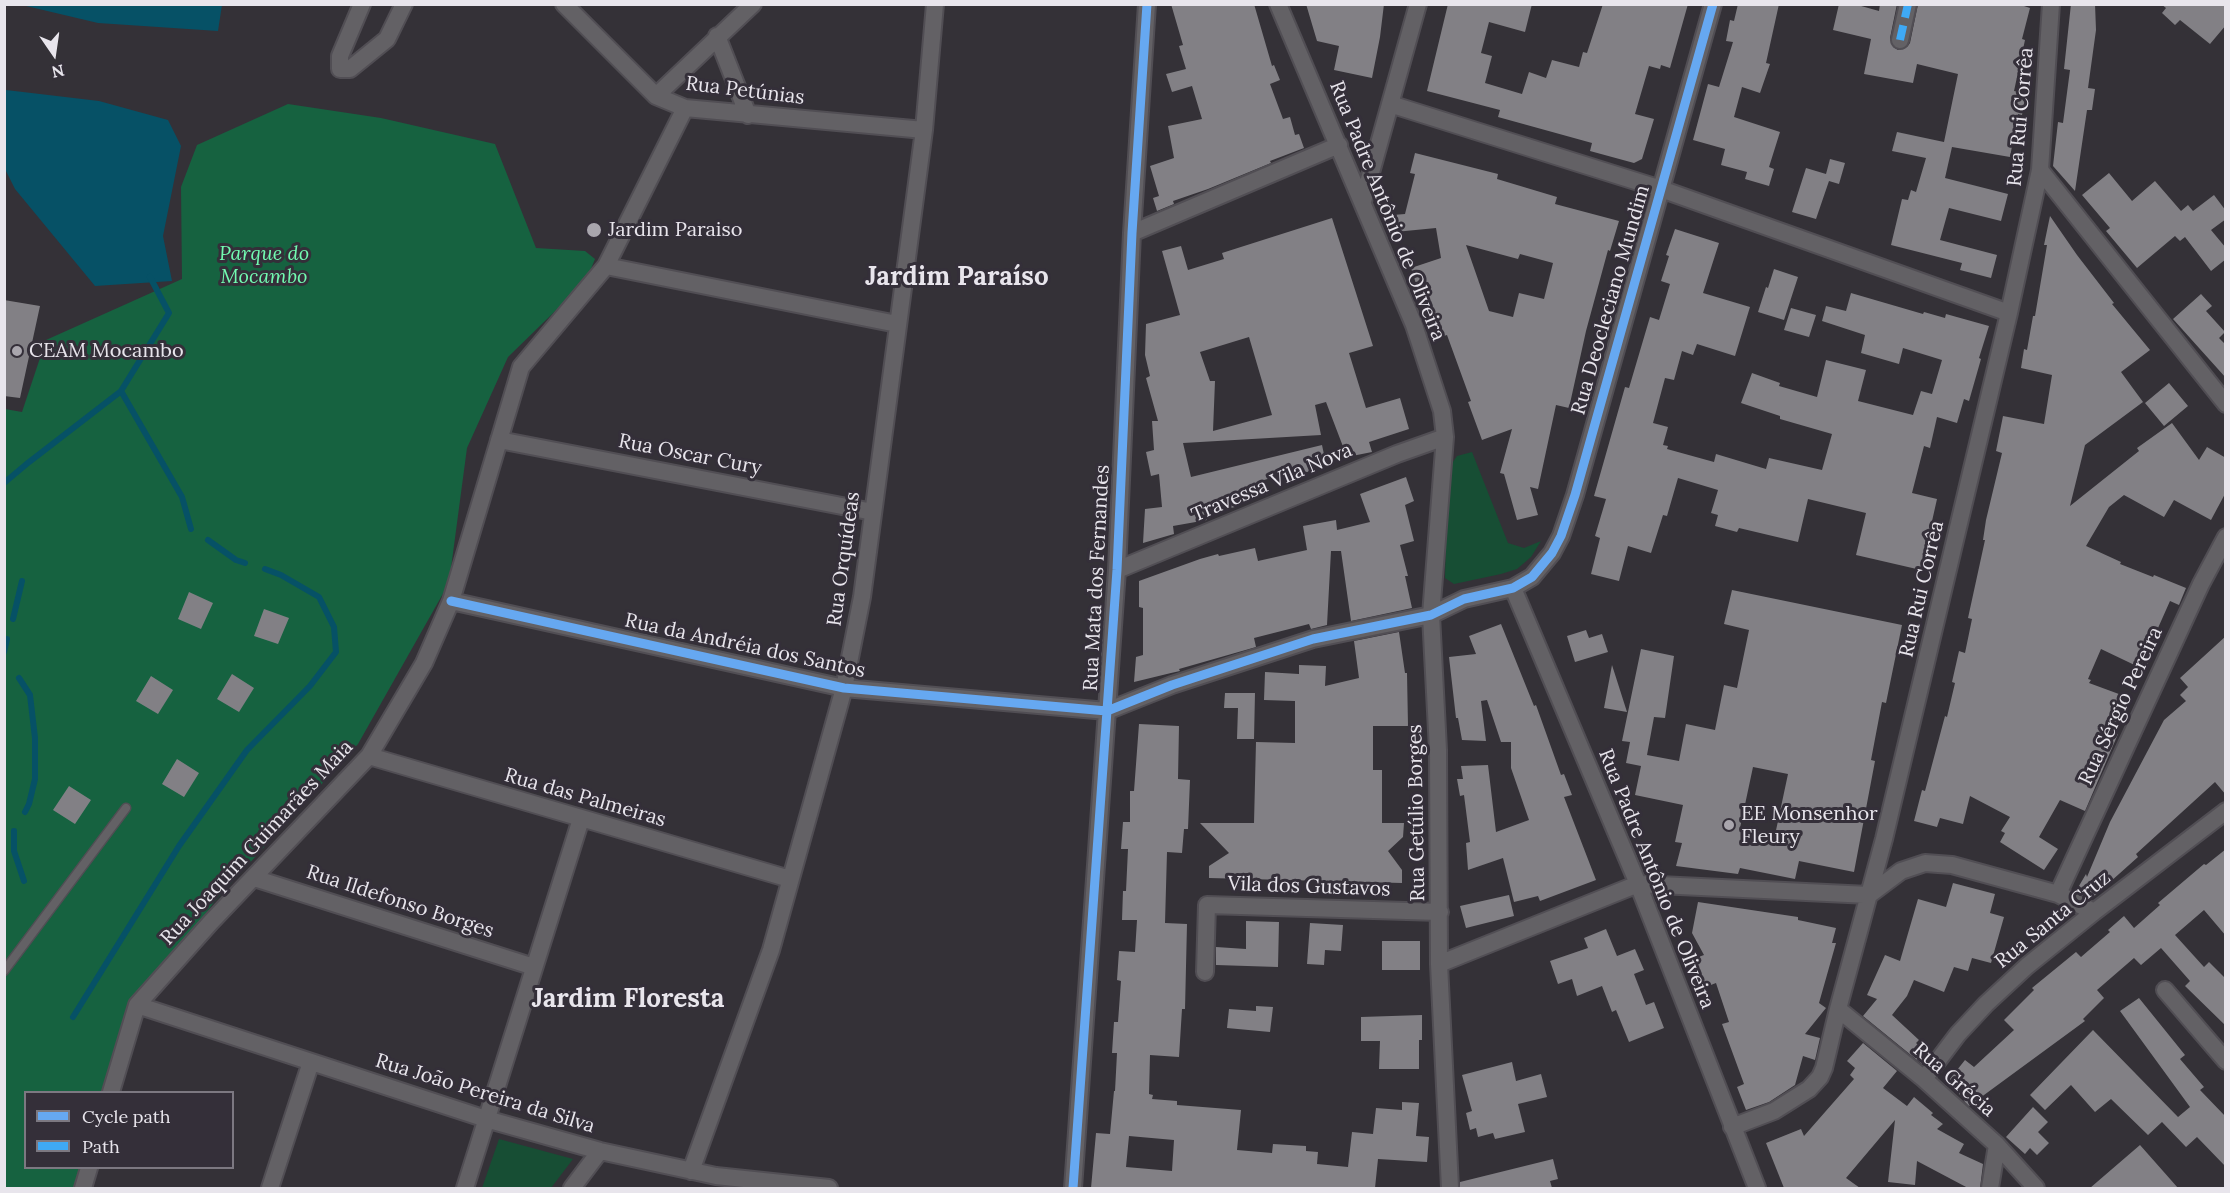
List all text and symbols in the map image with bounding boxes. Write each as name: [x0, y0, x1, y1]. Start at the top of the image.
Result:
north arrow: [24, 24, 84, 84]
street label: Rua Rui Corrêa: [2003, 46, 2039, 188]
text: N: [50, 60, 66, 83]
street label: Rua Petúnias: [684, 72, 806, 110]
street label: Rua Padre Antônio de Oliveira: [1324, 78, 1450, 344]
street label: Rua Deocleciano Mundim: [1567, 182, 1655, 418]
place label: Jardim Paraiso: [608, 218, 742, 242]
marker: Jardim Paraiso: [585, 221, 603, 239]
park label: Parque do Mocambo: [219, 242, 309, 289]
district label: Jardim Paraíso: [865, 262, 1049, 294]
place label: CEAM Mocambo: [29, 339, 184, 363]
marker: CEAM Mocambo: [10, 344, 24, 358]
street label: Rua Oscar Cury: [616, 429, 764, 481]
street label: Travessa Vila Nova: [1188, 438, 1356, 528]
street label: Rua Mata dos Fernandes: [1079, 464, 1115, 692]
street label: Rua Orquídeas: [823, 490, 865, 628]
street label: Rua Rui Corrêa: [1895, 518, 1949, 660]
street label: Rua da Andréia dos Santos: [623, 609, 867, 683]
street label: Rua Sérgio Pereira: [2074, 623, 2168, 789]
street label: Rua Getúlio Borges: [1403, 724, 1431, 902]
street label: Rua Joaquim Guimarães Maia: [156, 736, 358, 950]
street label: Rua Padre Antônio de Oliveira: [1593, 746, 1719, 1012]
street label: Rua das Palmeiras: [501, 763, 669, 833]
place label: EE Monsenhor Fleury: [1741, 802, 1878, 849]
marker: EE Monsenhor Fleury: [1722, 818, 1736, 832]
street label: Rua Ildefonso Borges: [303, 860, 497, 944]
street label: Rua Santa Cruz: [1990, 866, 2116, 974]
street label: Vila dos Gustavos: [1227, 872, 1391, 902]
district label: Jardim Floresta: [532, 984, 724, 1016]
street label: Rua Grécia: [1908, 1038, 2000, 1122]
street label: Rua João Pereira da Silva: [372, 1049, 598, 1139]
legend: [24, 1091, 234, 1169]
text: Cycle path: [82, 1105, 171, 1128]
text: Path: [82, 1135, 120, 1158]

